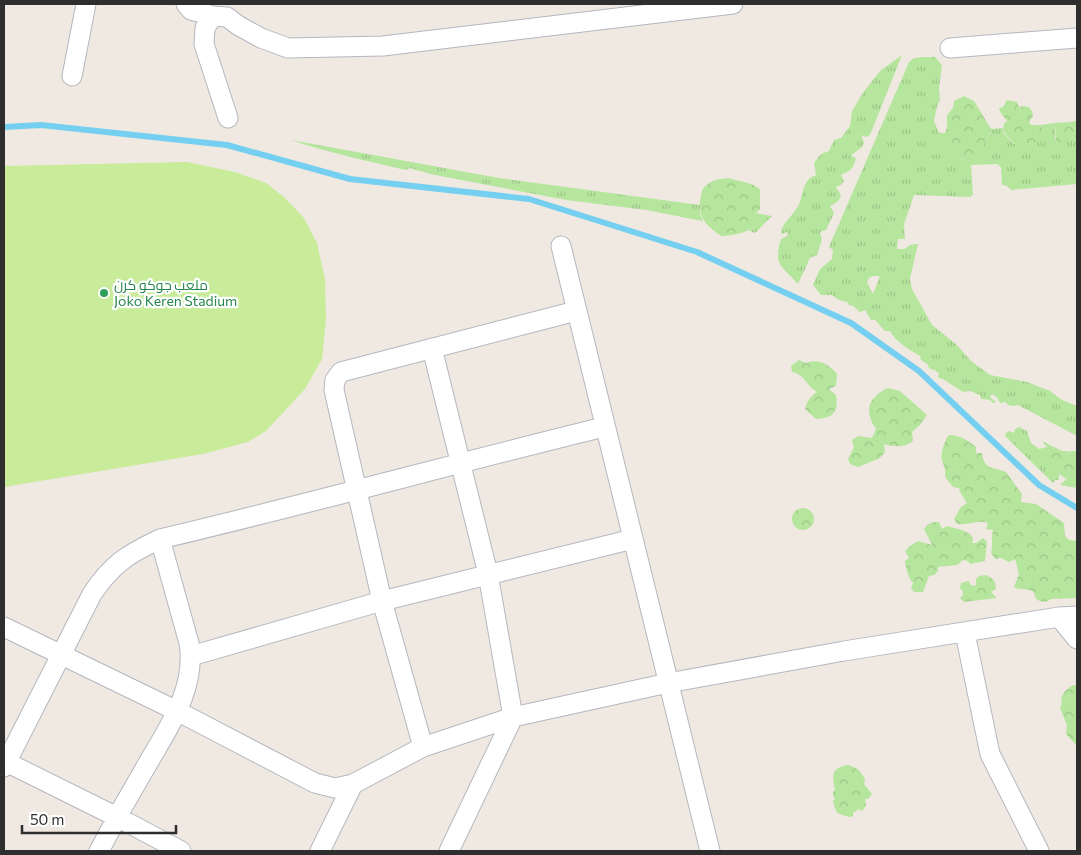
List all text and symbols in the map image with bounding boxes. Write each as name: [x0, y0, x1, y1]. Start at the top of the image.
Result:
place label: ملعب جوكو كرن Joko Keren Stadium: [114, 276, 237, 309]
marker: ملعب جوكو كرن Joko Keren Stadium: [98, 287, 110, 299]
scale bar: [22, 802, 176, 834]
text: 50 m: [30, 810, 64, 828]

